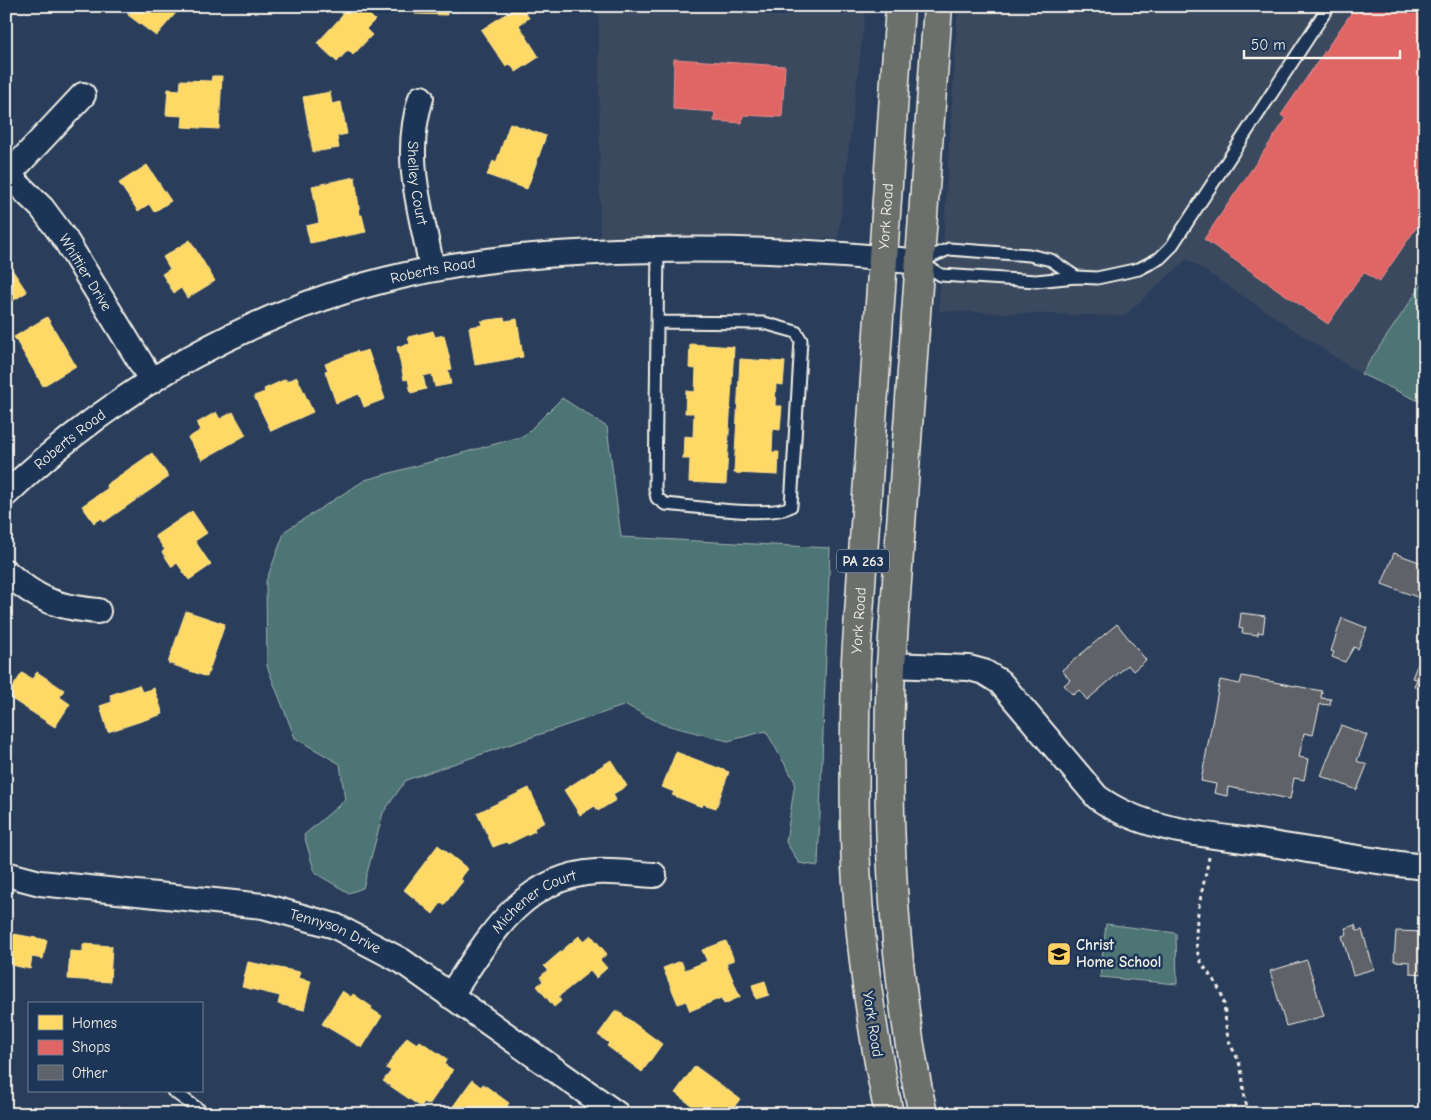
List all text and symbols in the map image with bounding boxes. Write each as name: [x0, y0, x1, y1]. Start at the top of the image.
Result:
scale bar: [1244, 28, 1400, 60]
text: 50 m: [1251, 36, 1286, 54]
street label: Shelley Court: [404, 141, 432, 227]
street label: York Road: [875, 183, 897, 250]
street label: Whittier Drive: [55, 231, 116, 315]
street label: Roberts Road: [389, 253, 477, 287]
street label: Roberts Road: [30, 406, 109, 473]
road number: PA 263: [837, 550, 889, 572]
street label: York Road: [847, 587, 870, 654]
street label: Michener Court: [488, 866, 578, 937]
street label: Tennyson Drive: [288, 905, 384, 958]
place label: Christ Home School: [1076, 936, 1161, 971]
school or university icon: Christ Home School: [1046, 941, 1072, 967]
street label: York Road: [859, 990, 887, 1058]
legend: [28, 1002, 202, 1092]
text: Homes: [72, 1014, 117, 1032]
text: Shops: [72, 1038, 110, 1056]
text: Other: [72, 1064, 107, 1082]

